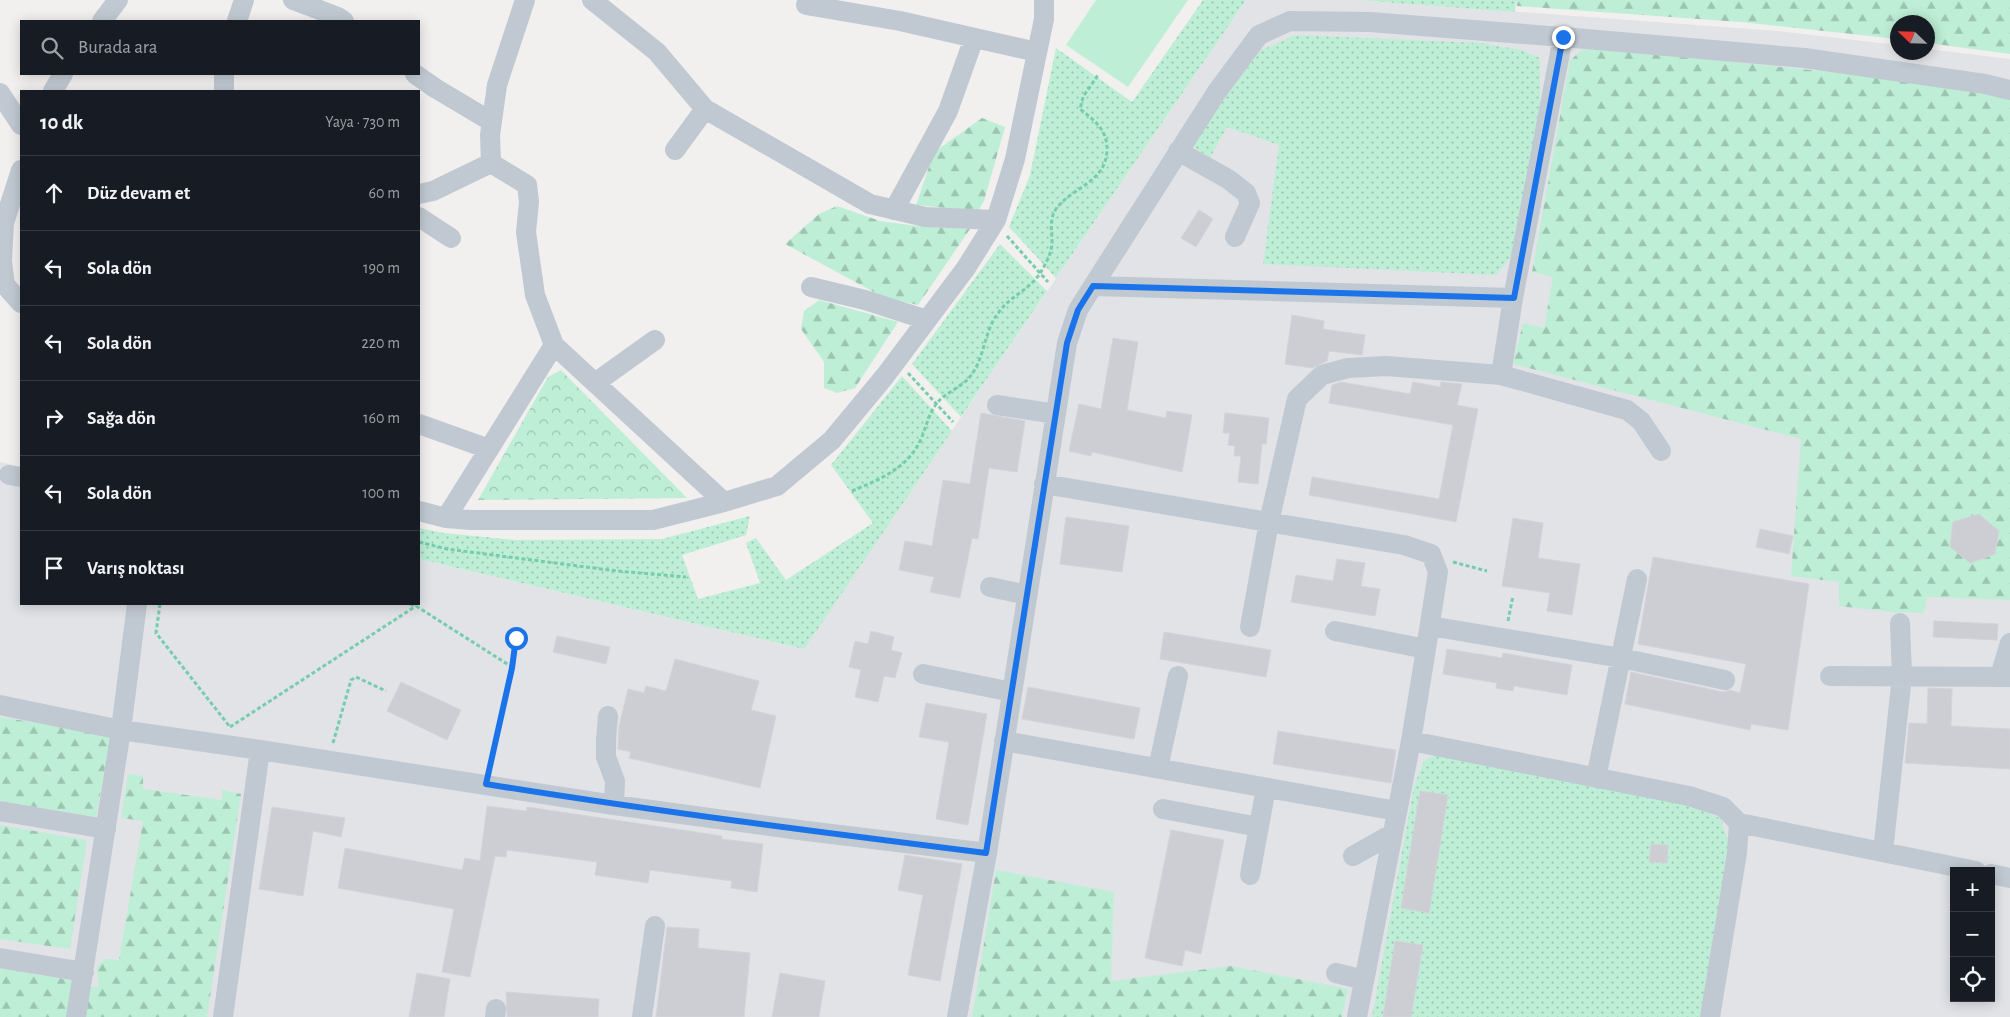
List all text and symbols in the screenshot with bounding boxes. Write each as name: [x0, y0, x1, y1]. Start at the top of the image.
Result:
north arrow: [1890, 15, 1935, 60]
search box: [20, 20, 420, 75]
route end: [1552, 26, 1575, 49]
icon: search: [38, 34, 66, 62]
text: Burada ara: [78, 38, 157, 57]
text: 10 dk: [40, 112, 83, 133]
text: Yaya · 730 m: [325, 114, 400, 130]
icon: ahead: [40, 179, 68, 207]
text: Düz devam et: [87, 184, 190, 203]
text: 60 m: [369, 185, 400, 201]
icon: left: [40, 254, 68, 282]
text: Sola dön: [87, 259, 152, 278]
text: 190 m: [363, 260, 400, 276]
icon: left: [40, 329, 68, 357]
text: Sola dön: [87, 334, 152, 353]
text: 220 m: [362, 335, 400, 351]
icon: right: [40, 404, 68, 432]
text: Sağa dön: [87, 409, 156, 428]
text: 160 m: [363, 410, 400, 426]
icon: left: [40, 479, 68, 507]
text: Sola dön: [87, 484, 152, 503]
text: 100 m: [362, 485, 400, 501]
icon: arrive: [40, 554, 68, 582]
text: Varış noktası: [87, 559, 185, 578]
route start: [505, 627, 528, 650]
map controls: [1950, 867, 1995, 1002]
button: +: [1950, 867, 1995, 912]
button: −: [1950, 912, 1995, 957]
button: locate: [1950, 957, 1995, 1002]

